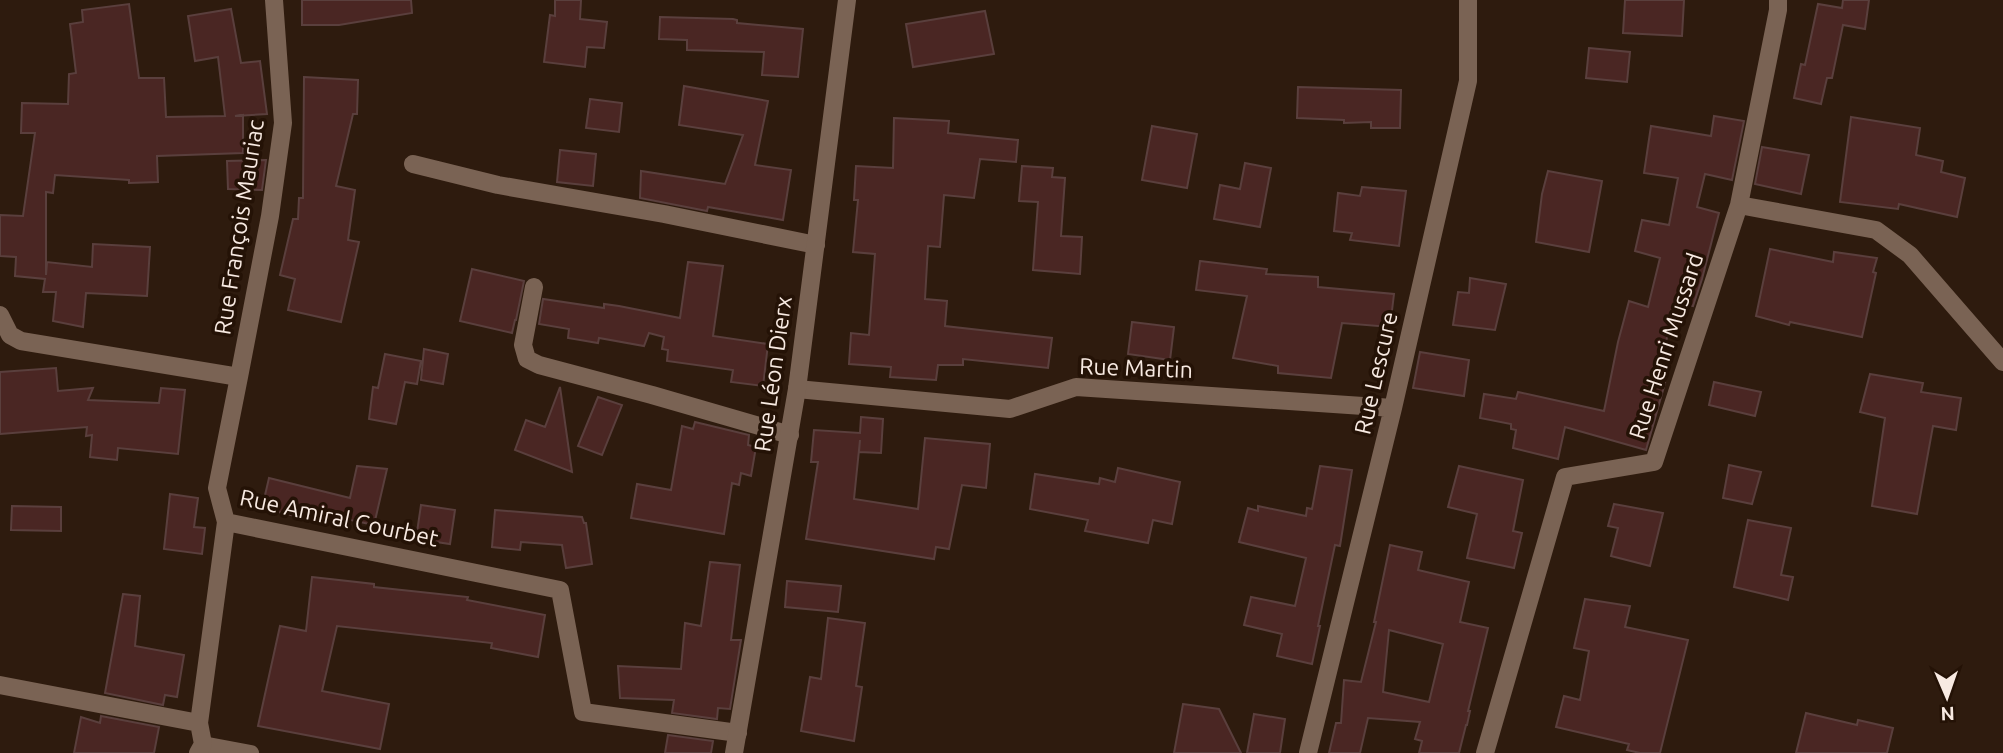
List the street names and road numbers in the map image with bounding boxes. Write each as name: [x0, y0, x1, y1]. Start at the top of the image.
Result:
street label: Rue François Mauriac: [209, 117, 268, 336]
street label: Rue Henri Mussard: [1624, 250, 1707, 442]
street label: Rue Léon Dierx: [749, 294, 796, 453]
street label: Rue Lescure: [1349, 309, 1402, 437]
street label: Rue Martin: [1079, 353, 1193, 382]
street label: Rue Amiral Courbet: [238, 484, 441, 551]

